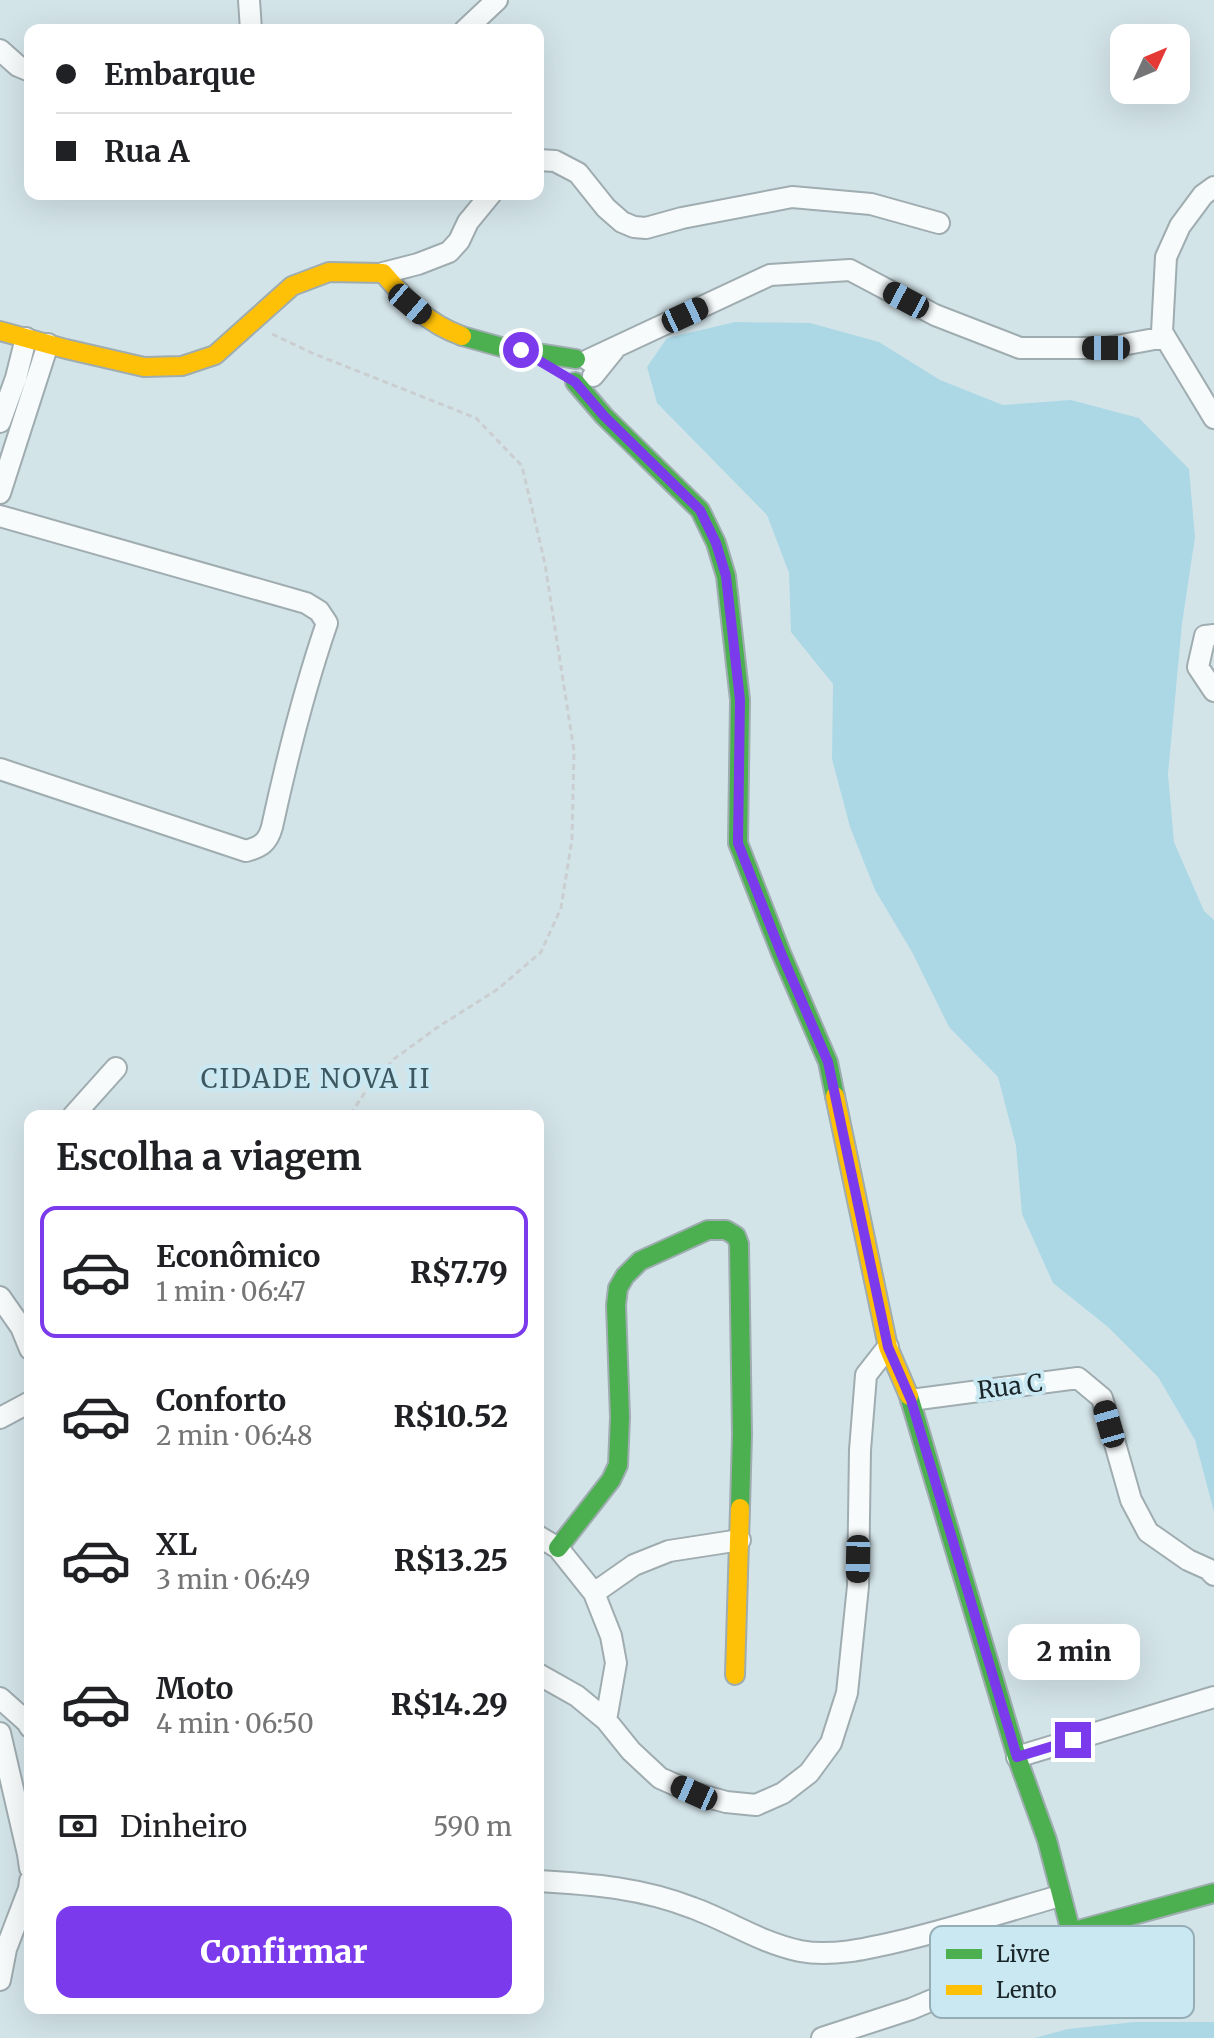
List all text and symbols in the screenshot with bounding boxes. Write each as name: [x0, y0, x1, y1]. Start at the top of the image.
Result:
north arrow: [1110, 24, 1190, 104]
map controls: [1110, 24, 1190, 104]
text: Embarque: [104, 55, 256, 93]
text: Rua A: [104, 132, 189, 170]
car: [879, 278, 933, 322]
car: [384, 279, 436, 329]
car: [658, 294, 712, 336]
route start: [503, 332, 539, 368]
car: [1082, 336, 1130, 360]
district label: CIDADE NOVA II: [201, 1062, 431, 1095]
text: Escolha a viagem: [56, 1135, 362, 1180]
icon: car: [60, 1236, 132, 1308]
text: Econômico: [156, 1237, 320, 1275]
text: R$7.79: [410, 1253, 508, 1291]
text: 1 min · 06:47: [156, 1275, 306, 1308]
street label: Rua C: [975, 1367, 1044, 1406]
icon: car: [60, 1380, 132, 1452]
text: Conforto: [156, 1381, 286, 1419]
text: R$10.52: [393, 1397, 508, 1435]
car: [1091, 1398, 1127, 1450]
text: 2 min · 06:48: [156, 1419, 312, 1452]
icon: car: [60, 1524, 132, 1596]
text: XL: [156, 1525, 197, 1563]
car: [846, 1535, 870, 1583]
text: R$13.25: [394, 1541, 508, 1579]
text: 3 min · 06:49: [156, 1563, 311, 1596]
callout: 2 min: [1007, 1624, 1139, 1680]
text: 2 min: [1037, 1635, 1111, 1668]
icon: car: [60, 1668, 132, 1740]
text: Moto: [156, 1669, 234, 1707]
text: R$14.29: [391, 1685, 508, 1723]
text: 4 min · 06:50: [156, 1707, 314, 1740]
route end: [1055, 1722, 1091, 1758]
car: [667, 1772, 721, 1814]
icon: cash: [56, 1804, 100, 1848]
text: Dinheiro: [120, 1807, 247, 1845]
text: 590 m: [433, 1810, 512, 1843]
button: Confirmar: [56, 1906, 512, 1998]
legend: [930, 1926, 1194, 2018]
text: Livre: [996, 1940, 1050, 1968]
text: Lento: [996, 1976, 1057, 2004]

